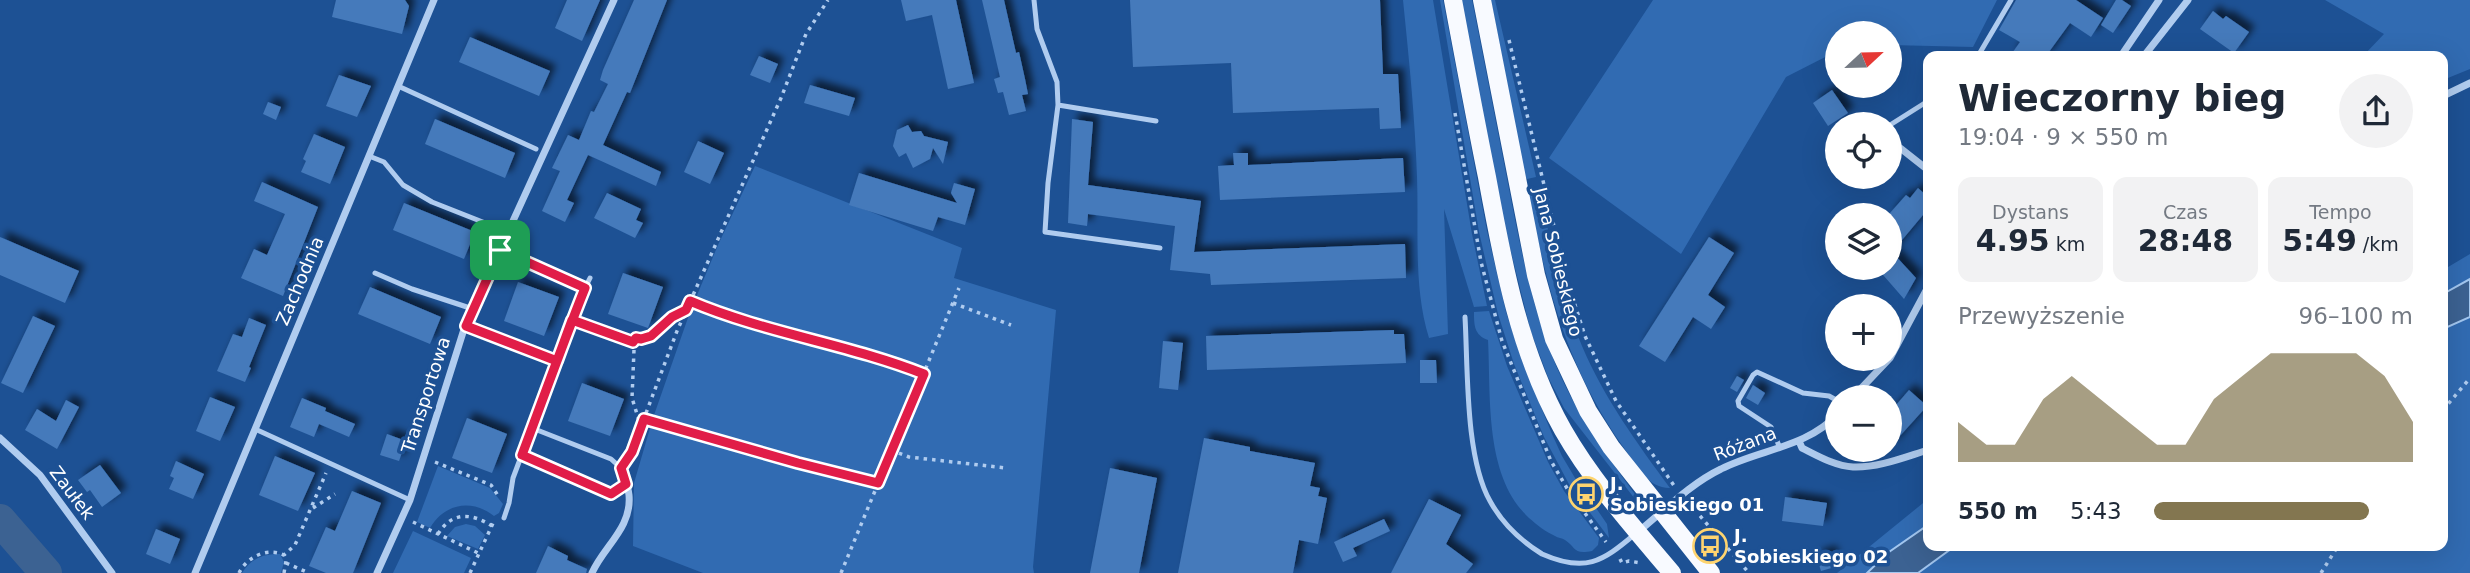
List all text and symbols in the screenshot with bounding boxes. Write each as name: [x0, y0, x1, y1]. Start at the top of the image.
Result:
north arrow: [1825, 21, 1902, 98]
map controls: [1825, 21, 1902, 462]
button: share: [2339, 74, 2413, 148]
text: Wieczorny bieg: [1958, 76, 2286, 120]
button: locate: [1825, 112, 1902, 189]
text: 19:04 · 9 × 550 m: [1958, 124, 2168, 150]
street label: Jana Sobieskiego: [1530, 184, 1587, 339]
text: Dystans: [1992, 201, 2069, 223]
text: Czas: [2163, 201, 2208, 223]
text: Tempo: [2309, 201, 2372, 223]
button: layers: [1825, 203, 1902, 280]
pin: [470, 220, 530, 280]
text: 4.95: [1976, 223, 2050, 258]
text: 28:48: [2138, 223, 2233, 258]
text: 5:49: [2282, 223, 2357, 258]
icon: arrive: [481, 231, 519, 269]
street label: Zachodnia: [271, 233, 328, 328]
text: km: [2050, 233, 2085, 255]
text: /km: [2357, 233, 2399, 255]
button: +: [1825, 294, 1902, 371]
text: Przewyższenie: [1958, 303, 2125, 329]
text: 96–100 m: [2299, 303, 2413, 329]
street label: Transportowa: [396, 334, 454, 457]
button: −: [1825, 385, 1902, 462]
street label: Różana: [1710, 422, 1779, 465]
street label: Zaułek: [46, 462, 100, 524]
place label: J. Sobieskiego 01: [1608, 473, 1764, 515]
bus stop icon: J. Sobieskiego 01: [1567, 475, 1605, 513]
text: 550 m: [1958, 498, 2038, 524]
text: 5:43: [2070, 498, 2122, 524]
place label: J. Sobieskiego 02: [1732, 525, 1888, 567]
bus stop icon: J. Sobieskiego 02: [1691, 527, 1729, 565]

